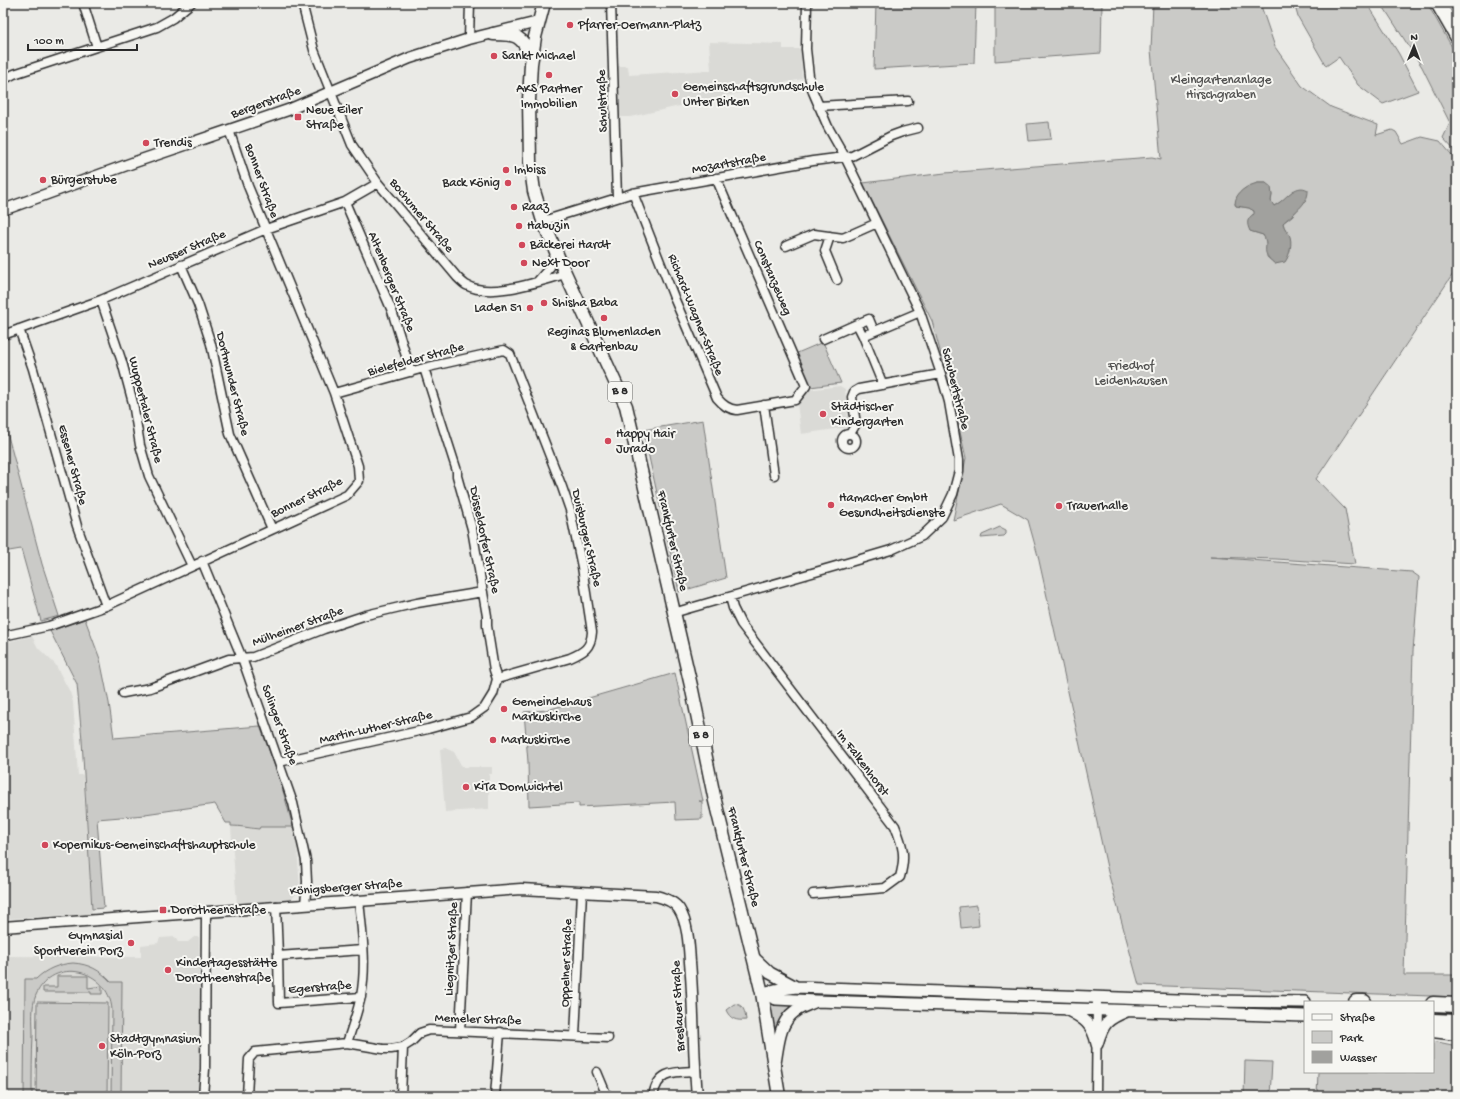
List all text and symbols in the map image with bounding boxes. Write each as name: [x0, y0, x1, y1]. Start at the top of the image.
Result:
place label: Pfarrer-Oermann-Platz: [577, 18, 703, 33]
marker: Pfarrer-Oermann-Platz: [565, 20, 575, 30]
scale bar: [28, 26, 137, 52]
north arrow: [1394, 26, 1434, 66]
text: N: [1410, 32, 1418, 44]
text: 100 m: [33, 35, 64, 49]
place label: Sankt Michael: [502, 49, 576, 64]
marker: Sankt Michael: [489, 51, 499, 61]
street label: Schulstraße: [594, 69, 612, 133]
marker: AKS Partner Immobilien: [544, 70, 554, 80]
park label: Kleingartenanlage Hirschgraben: [1171, 73, 1272, 103]
place label: Gemeinschaftsgrundschule Unter Birken: [683, 80, 824, 110]
place label: AKS Partner Immobilien: [516, 82, 583, 112]
street label: Bergerstraße: [228, 83, 303, 123]
marker: Gemeinschaftsgrundschule Unter Birken: [670, 89, 680, 99]
place label: Neue Eiler Straße: [306, 103, 364, 133]
marker: Neue Eiler Straße: [293, 112, 303, 122]
place label: Trendis: [153, 136, 193, 151]
marker: Trendis: [141, 138, 151, 148]
street label: Bonner Straße: [240, 141, 281, 220]
street label: Mozartstraße: [691, 150, 768, 178]
place label: Imbiss: [514, 163, 547, 178]
marker: Imbiss: [501, 165, 511, 175]
place label: Bürgerstube: [50, 173, 117, 188]
marker: Bürgerstube: [38, 175, 48, 185]
street label: Bochumer Straße: [385, 175, 457, 256]
place label: Back König: [442, 176, 500, 191]
marker: Back König: [503, 178, 513, 188]
place label: Raaz: [522, 200, 550, 215]
marker: Raaz: [509, 202, 519, 212]
place label: Habuzin: [527, 219, 570, 234]
marker: Habuzin: [514, 221, 524, 231]
street label: Neusser Straße: [146, 227, 228, 273]
street label: Altenberger Straße: [364, 230, 418, 334]
place label: Bäckerei Hardt: [529, 238, 612, 253]
street label: Constanzeweg: [749, 238, 795, 318]
marker: Bäckerei Hardt: [517, 240, 527, 250]
street label: Richard-Wagner-Straße: [664, 252, 726, 378]
place label: Next Door: [532, 256, 590, 271]
marker: Next Door: [519, 258, 529, 268]
place label: Shisha Baba: [552, 296, 619, 311]
marker: Shisha Baba: [539, 298, 549, 308]
place label: Laden 51: [474, 301, 522, 316]
marker: Laden 51: [525, 303, 535, 313]
marker: Reginas Blumenladen & Gartenbau: [599, 313, 609, 323]
place label: Reginas Blumenladen & Gartenbau: [547, 325, 661, 355]
street label: Dortmunder Straße: [212, 330, 252, 438]
street label: Bielefelder Straße: [365, 340, 466, 380]
street label: Schubertstraße: [938, 347, 972, 432]
street label: Wuppertaler Straße: [125, 355, 166, 465]
park label: Friedhof Leidenhausen: [1095, 359, 1168, 389]
road number: B 8: [608, 382, 632, 402]
place label: Städtischer Kindergarten: [831, 400, 904, 430]
marker: Städtischer Kindergarten: [818, 409, 828, 419]
street label: Essener Straße: [54, 423, 90, 507]
place label: Happy Hair Jurado: [616, 427, 676, 457]
marker: Happy Hair Jurado: [603, 436, 613, 446]
street label: Bonner Straße: [268, 474, 346, 522]
street label: Düsseldorfer Straße: [465, 484, 503, 595]
street label: Duisburger Straße: [567, 487, 605, 588]
street label: Frankfurter Straße: [653, 488, 691, 593]
place label: Hamacher GmbH Gesundheitsdienste: [839, 491, 946, 521]
place label: Trauerhalle: [1066, 499, 1128, 514]
marker: Hamacher GmbH Gesundheitsdienste: [826, 500, 836, 510]
marker: Trauerhalle: [1054, 501, 1064, 511]
street label: Mülheimer Straße: [250, 603, 346, 650]
street label: Solinger Straße: [258, 683, 301, 767]
place label: Gemeindehaus Markuskirche: [512, 695, 592, 725]
marker: Gemeindehaus Markuskirche: [499, 704, 509, 714]
street label: Martin-Luther-Straße: [318, 708, 434, 748]
road number: B 8: [689, 726, 713, 746]
street label: Im Falkenhorst: [832, 727, 893, 801]
place label: Markuskirche: [501, 733, 570, 748]
marker: Markuskirche: [488, 735, 498, 745]
place label: KiTa Domwichtel: [474, 780, 563, 795]
marker: KiTa Domwichtel: [461, 782, 471, 792]
street label: Frankfurter Straße: [723, 804, 763, 909]
place label: Kopernikus-Gemeinschaftshauptschule: [53, 838, 256, 853]
marker: Kopernikus-Gemeinschaftshauptschule: [40, 840, 50, 850]
street label: Königsberger Straße: [289, 877, 403, 899]
street label: Liegnitzer Straße: [442, 901, 462, 996]
place label: Dorotheenstraße: [170, 903, 266, 918]
marker: Dorotheenstraße: [158, 905, 168, 915]
street label: Oppelner Straße: [558, 918, 576, 1008]
place label: Gymnasial Sportverein Porz: [34, 929, 124, 959]
marker: Gymnasial Sportverein Porz: [126, 938, 136, 948]
place label: Kindertagesstätte Dorotheenstraße: [175, 956, 277, 986]
street label: Breslauer Straße: [669, 960, 689, 1053]
marker: Kindertagesstätte Dorotheenstraße: [163, 965, 173, 975]
street label: Egerstraße: [288, 978, 352, 998]
legend: [1304, 1001, 1434, 1073]
street label: Memeler Straße: [434, 1011, 522, 1029]
text: Straße: [1340, 1012, 1376, 1026]
place label: Stadtgymnasium Köln-Porz: [110, 1032, 201, 1062]
text: Park: [1339, 1032, 1365, 1046]
marker: Stadtgymnasium Köln-Porz: [97, 1041, 107, 1051]
text: Wasser: [1340, 1052, 1378, 1066]

